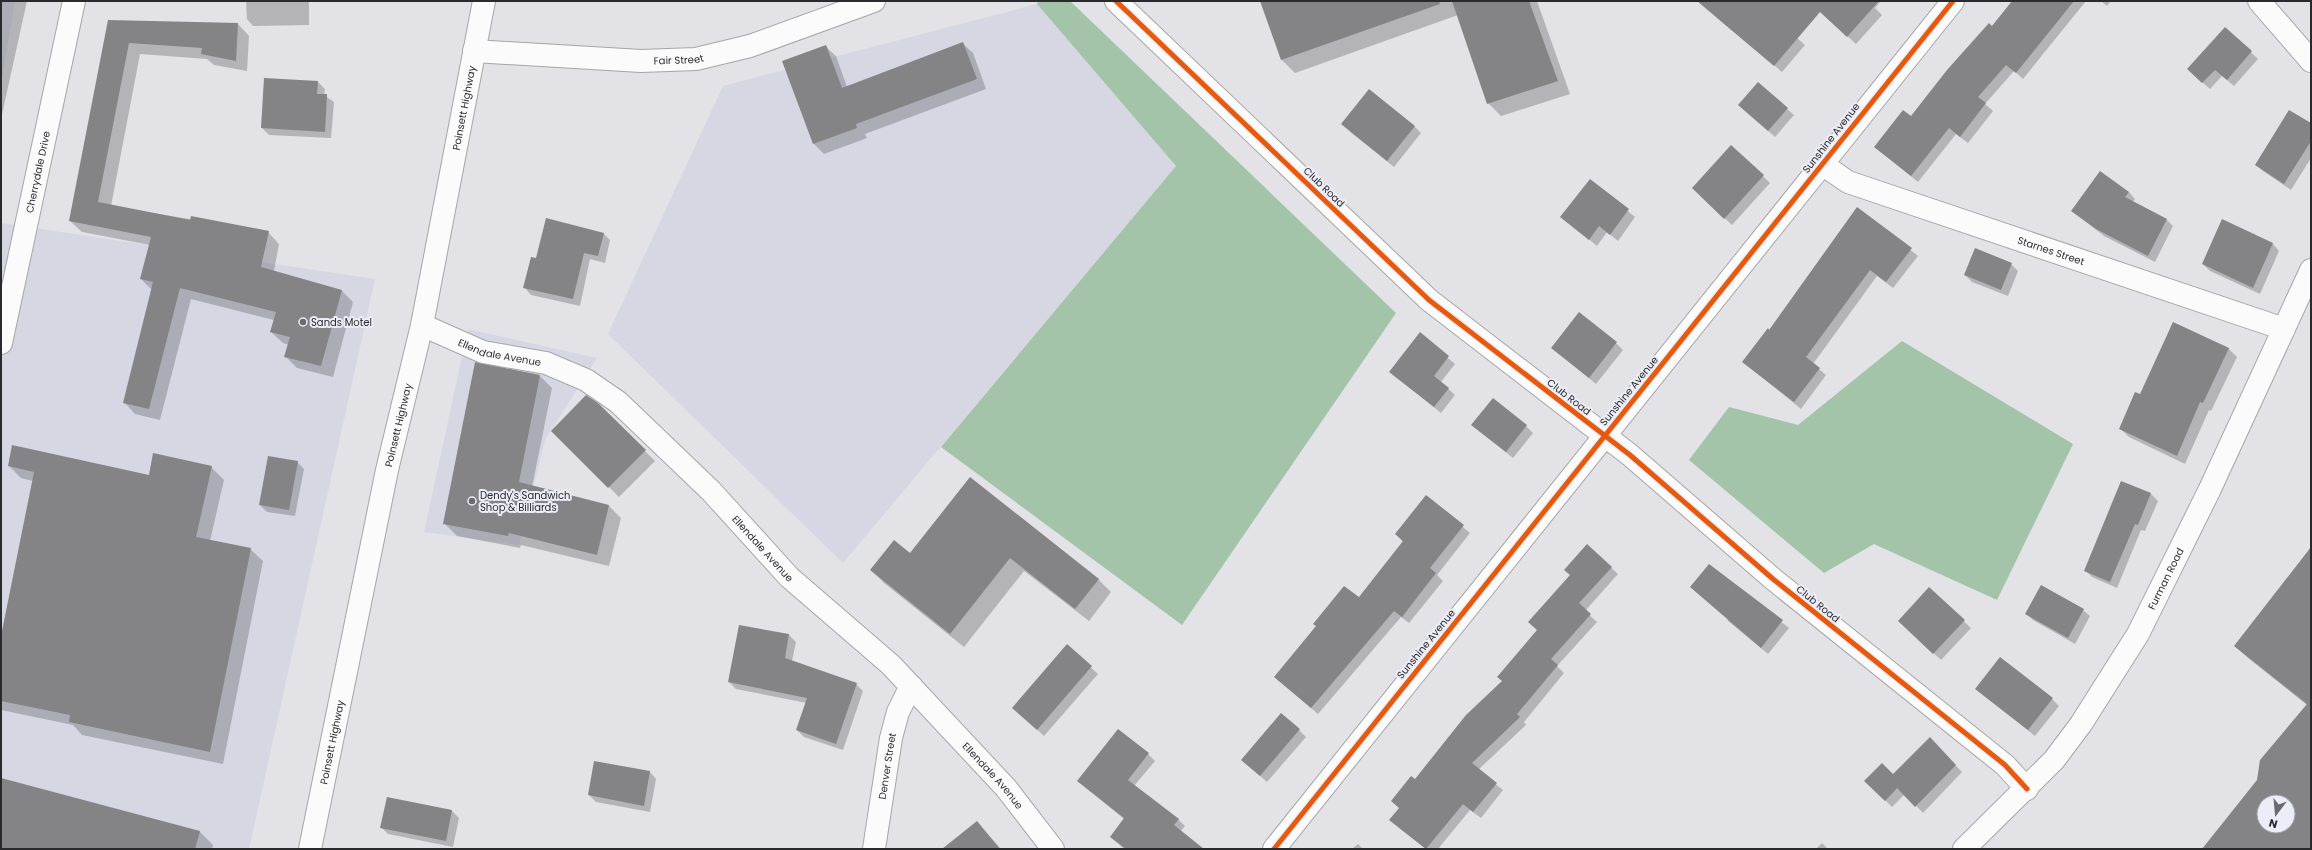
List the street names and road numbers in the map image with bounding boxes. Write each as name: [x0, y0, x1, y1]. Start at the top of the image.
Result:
street label: Fair Street: [653, 50, 706, 68]
street label: Poinsett Highway: [448, 64, 479, 151]
street label: Sunshine Avenue: [1799, 100, 1863, 176]
street label: Cherrydale Drive: [21, 129, 54, 214]
street label: Club Road: [1300, 164, 1348, 210]
street label: Starnes Street: [2016, 232, 2087, 269]
street label: Ellendale Avenue: [456, 335, 542, 370]
street label: Sunshine Avenue: [1596, 353, 1662, 429]
street label: Club Road: [1544, 375, 1594, 419]
street label: Poinsett Highway: [381, 381, 415, 468]
street label: Ellendale Avenue: [729, 512, 797, 585]
street label: Furman Road: [2144, 545, 2187, 612]
street label: Club Road: [1793, 582, 1843, 626]
street label: Sunshine Avenue: [1393, 606, 1459, 682]
street label: Poinsett Highway: [316, 698, 348, 786]
street label: Denver Street: [874, 731, 900, 800]
street label: Ellendale Avenue: [959, 739, 1027, 812]

